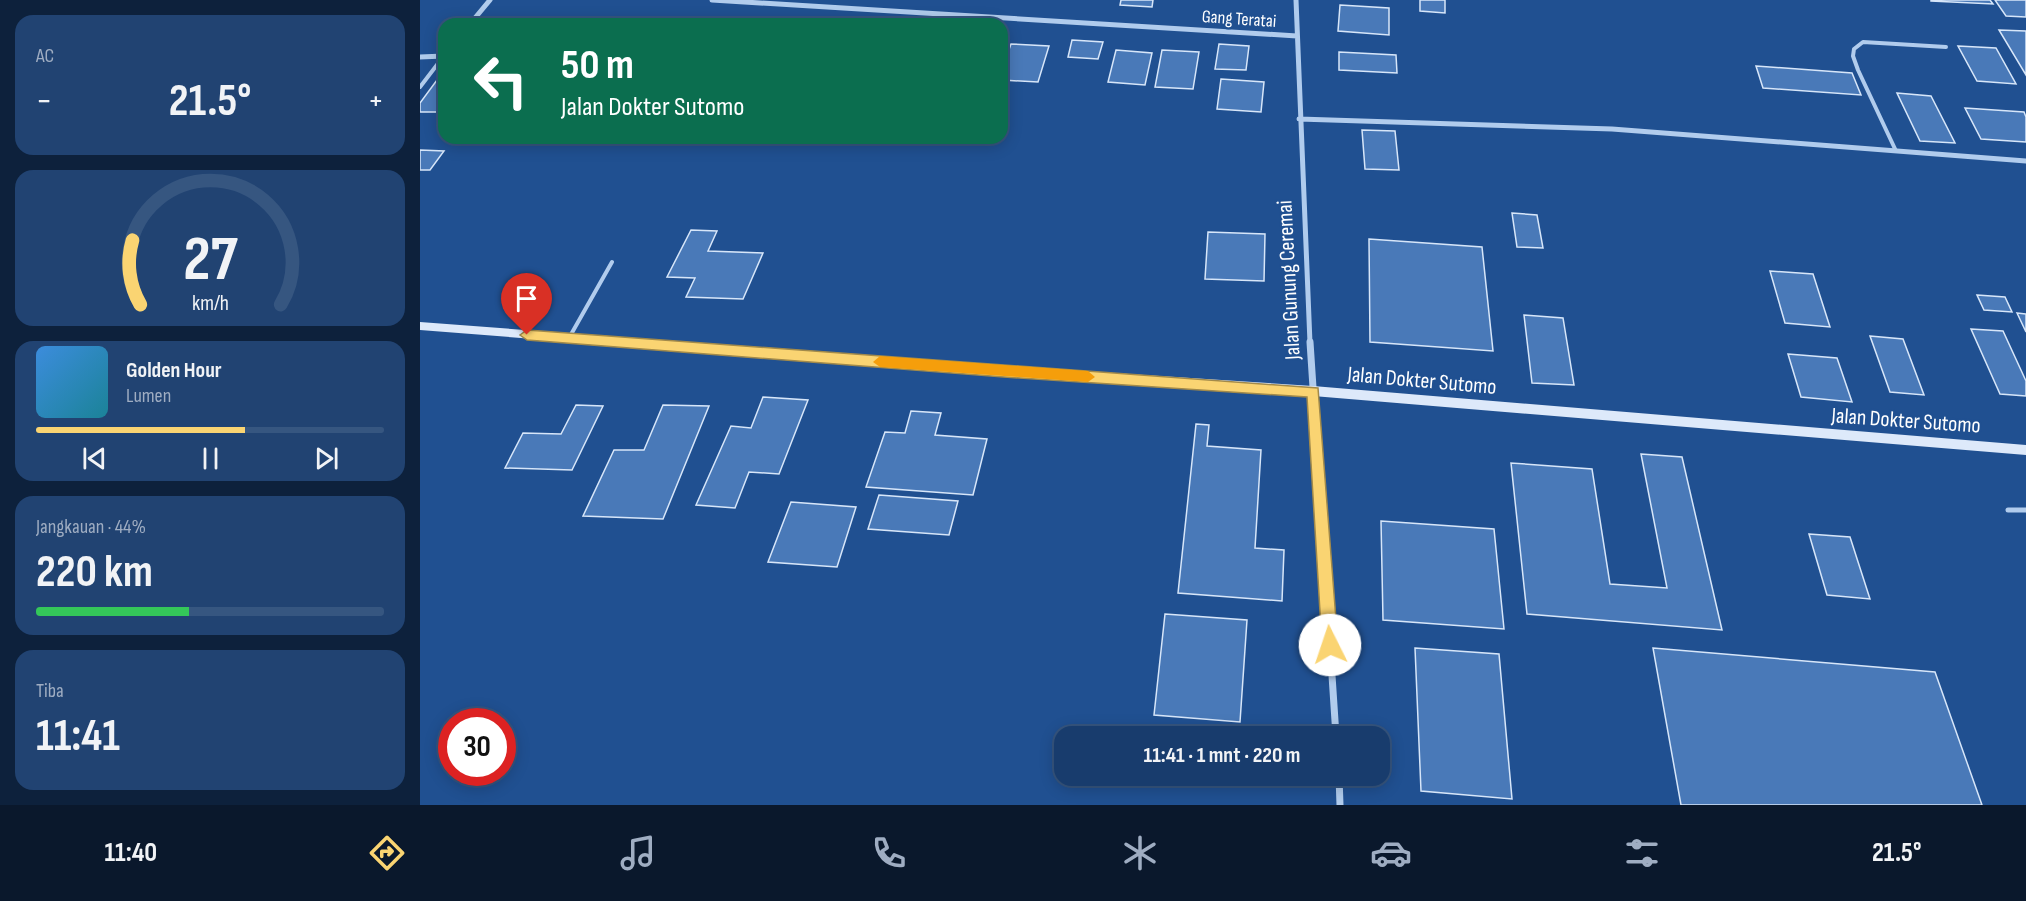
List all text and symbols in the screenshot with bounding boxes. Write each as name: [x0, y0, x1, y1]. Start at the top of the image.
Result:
street label: Gang Teratai: [1201, 6, 1277, 32]
text: 50 m: [561, 40, 634, 91]
icon: left: [462, 42, 540, 120]
text: AC: [36, 44, 54, 68]
text: 21.5°: [169, 74, 251, 129]
text: −: [36, 81, 52, 121]
text: +: [368, 81, 384, 121]
text: Jalan Dokter Sutomo: [561, 91, 745, 123]
street label: Jalan Gunung Ceremai: [1271, 200, 1307, 361]
text: 27: [183, 223, 238, 298]
pin: [501, 273, 552, 335]
icon: arrive: [510, 282, 543, 315]
text: km/h: [191, 291, 229, 316]
text: Golden Hour: [126, 357, 222, 384]
street label: Jalan Dokter Sutomo: [1345, 361, 1498, 401]
text: Lumen: [126, 384, 171, 408]
street label: Jalan Dokter Sutomo: [1829, 402, 1982, 440]
icon: previous: [78, 442, 111, 475]
icon: pause: [194, 442, 227, 475]
icon: next: [310, 442, 343, 475]
text: Jangkauan · 44%: [36, 515, 146, 539]
text: 220 km: [36, 545, 153, 600]
position arrow: [1298, 613, 1362, 677]
text: Tiba: [36, 679, 64, 703]
speed limit sign: 30: [438, 708, 516, 786]
text: 11:41: [36, 709, 120, 764]
text: 11:41 · 1 mnt · 220 m: [1144, 742, 1300, 769]
icon: directions: [366, 832, 408, 874]
icon: music: [617, 832, 659, 874]
icon: phone: [868, 832, 910, 874]
icon: climate: [1119, 832, 1161, 874]
icon: car: [1370, 832, 1412, 874]
icon: filters: [1621, 832, 1663, 874]
text: 11:40: [104, 837, 157, 869]
text: 21.5°: [1872, 837, 1921, 869]

